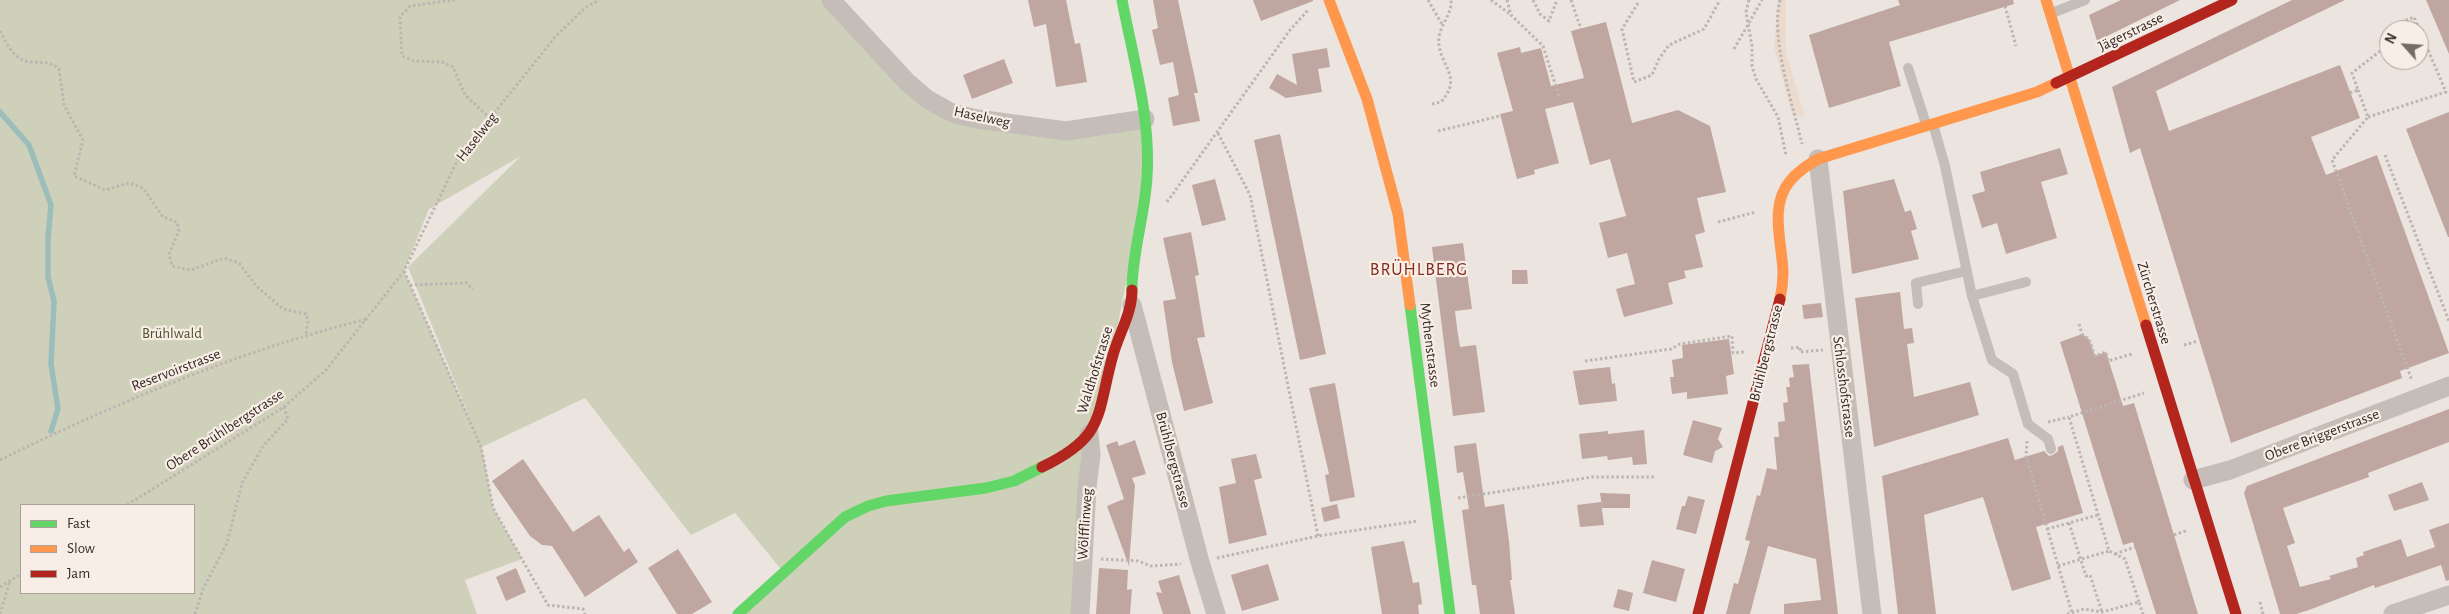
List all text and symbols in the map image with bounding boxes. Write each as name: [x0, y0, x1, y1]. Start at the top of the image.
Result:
street label: Jägerstrasse: [2095, 8, 2167, 56]
north arrow: [2379, 20, 2429, 70]
text: N: [2383, 31, 2400, 46]
street label: Haselweg: [952, 102, 1012, 132]
street label: Haselweg: [452, 109, 502, 165]
district label: BRÜHLBERG: [1369, 259, 1469, 281]
street label: Zürcherstrasse: [2133, 260, 2175, 346]
street label: Mythenstrasse: [1416, 302, 1444, 388]
street label: Brühlbergstrasse: [1745, 303, 1787, 403]
park label: Brühlwald: [142, 324, 202, 342]
street label: Waldhofstrasse: [1073, 324, 1117, 416]
street label: Schlosshofstrasse: [1829, 335, 1859, 439]
street label: Reservoirstrasse: [129, 345, 223, 395]
street label: Obere Brühlbergstrasse: [163, 385, 287, 475]
street label: Obere Briggerstrasse: [2262, 405, 2382, 465]
street label: Brühlbergstrasse: [1152, 410, 1194, 510]
street label: Wölfflinweg: [1074, 487, 1096, 561]
legend: [20, 504, 195, 594]
text: Fast: [67, 516, 90, 531]
text: Slow: [67, 541, 95, 556]
text: Jam: [67, 566, 90, 581]

